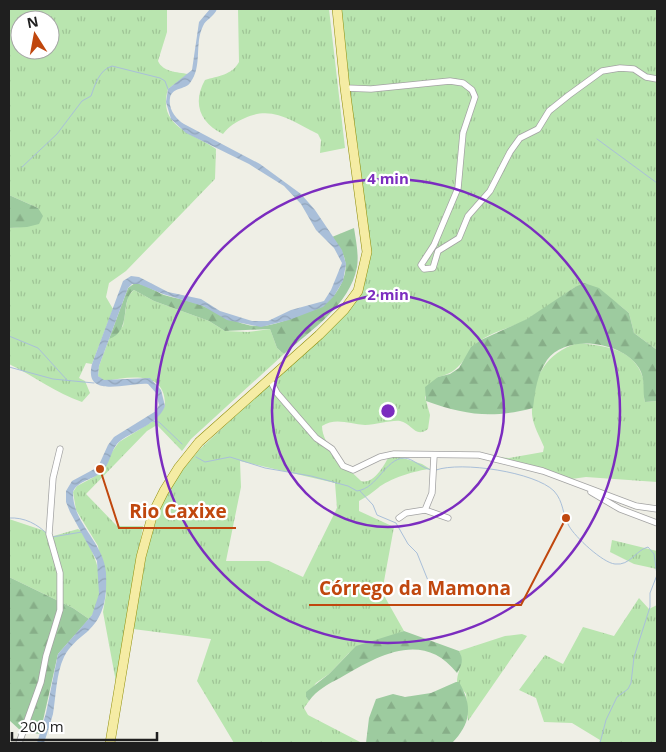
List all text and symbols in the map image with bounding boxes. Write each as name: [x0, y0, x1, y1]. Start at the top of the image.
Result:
north arrow: [10, 10, 60, 60]
text: N: [25, 11, 40, 32]
text: 4 min: [367, 168, 409, 188]
text: 2 min: [367, 284, 409, 304]
centre of rings: [379, 402, 397, 420]
callout: Rio Caxixe: [119, 494, 236, 528]
text: Rio Caxixe: [129, 498, 227, 524]
callout: Córrego da Mamona: [309, 571, 521, 605]
text: Córrego da Mamona: [319, 575, 511, 601]
scale bar: [12, 710, 158, 742]
text: 200 m: [20, 716, 64, 736]

